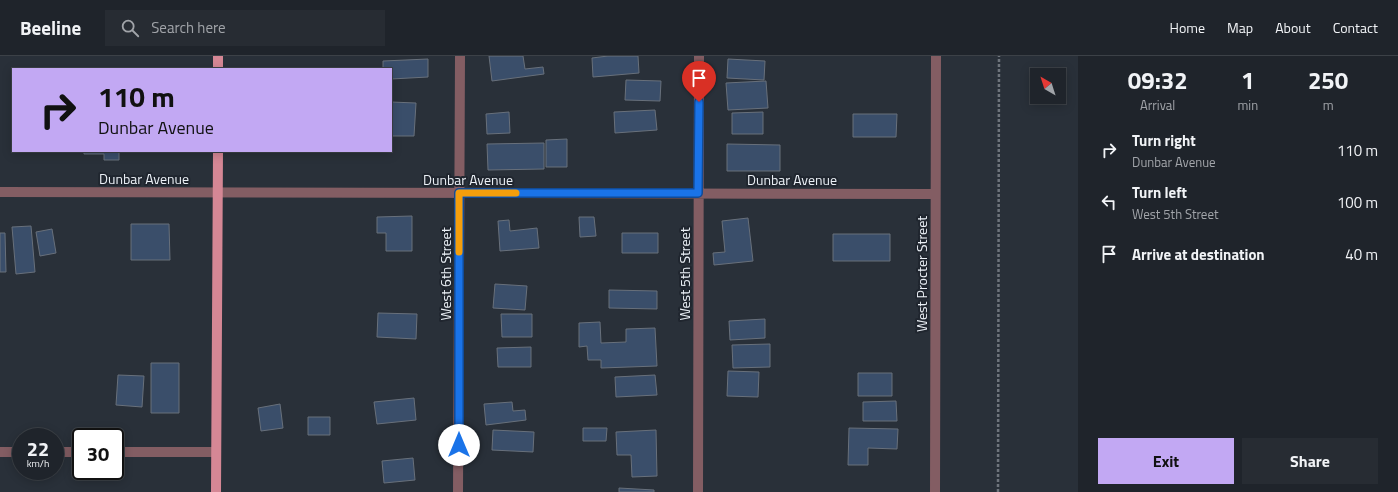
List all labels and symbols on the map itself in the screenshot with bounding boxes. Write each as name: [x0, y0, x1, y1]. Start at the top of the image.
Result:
pin: [682, 61, 716, 102]
north arrow: [1030, 68, 1066, 104]
street label: Dunbar Avenue: [99, 168, 189, 189]
street label: Dunbar Avenue: [423, 169, 513, 190]
street label: Dunbar Avenue: [747, 169, 837, 190]
street label: West Procter Street: [911, 216, 932, 332]
street label: West 6th Street: [435, 227, 456, 321]
street label: West 5th Street: [674, 227, 695, 321]
position arrow: [438, 424, 480, 466]
speed limit sign: 30: [72, 428, 124, 480]

